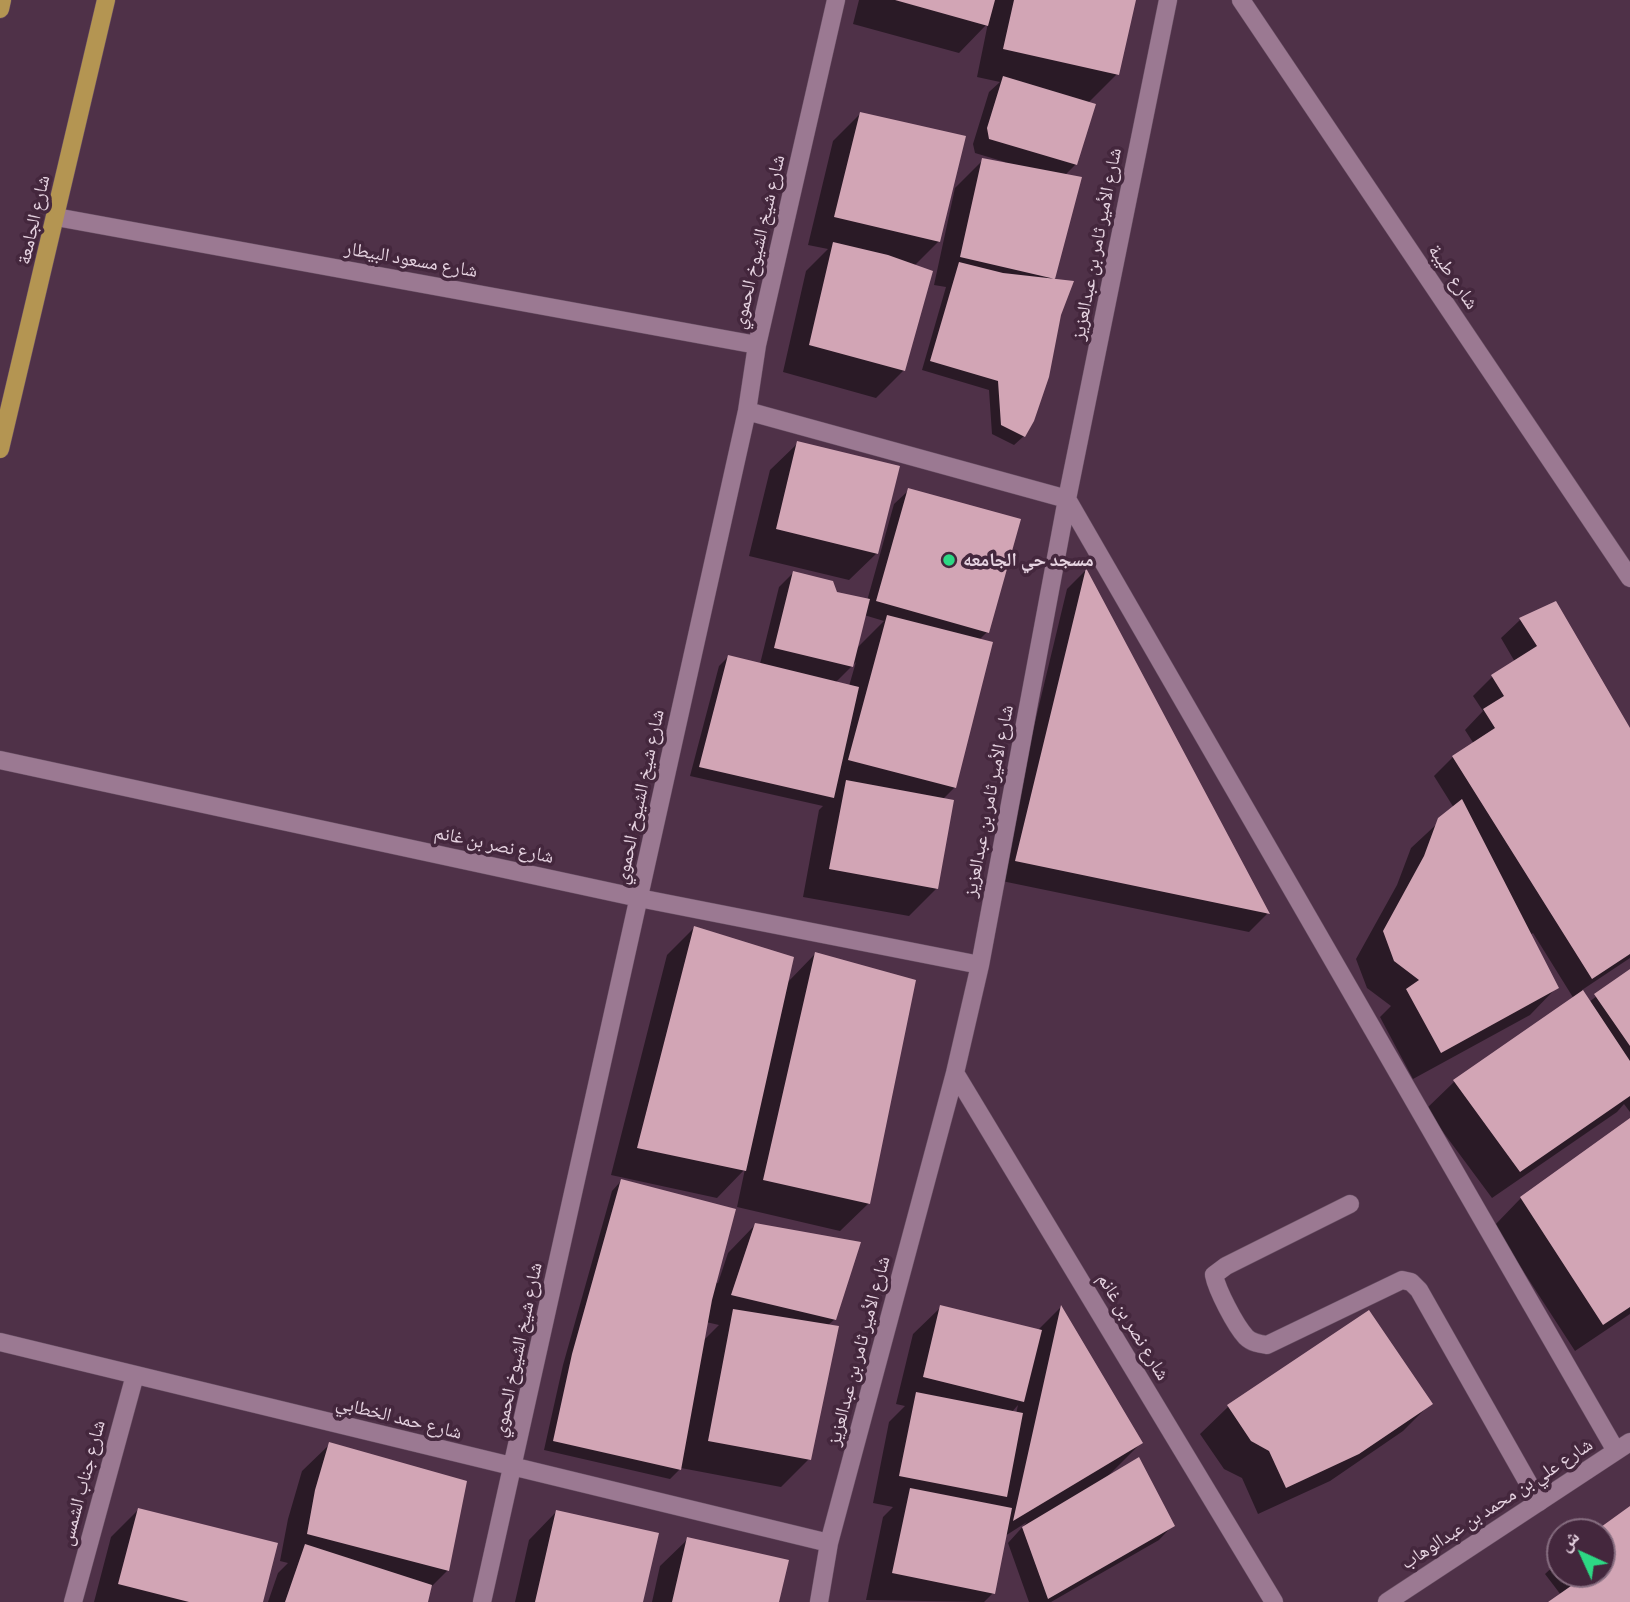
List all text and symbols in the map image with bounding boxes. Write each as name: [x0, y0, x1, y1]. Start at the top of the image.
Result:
street label: شارع الأمير ثامر بن عبدالعزيز: [1067, 146, 1127, 342]
street label: شارع شيخ الشيوخ الحموي: [728, 153, 790, 331]
street label: شارع الجامعة: [13, 173, 55, 267]
street label: شارع مسعود البيطار: [343, 237, 479, 283]
street label: شارع طيبة: [1423, 240, 1483, 314]
place label: مسجد حي الجامعه: [963, 549, 1094, 571]
marker: مسجد حي الجامعه: [941, 552, 957, 568]
street label: شارع الأمير ثامر بن عبدالعزيز: [959, 703, 1019, 899]
street label: شارع شيخ الشيوخ الحموي: [610, 707, 670, 887]
street label: شارع نصر بن غانم: [432, 821, 556, 869]
street label: شارع الأمير ثامر بن عبدالعزيز: [823, 1254, 895, 1448]
street label: شارع شيخ الشيوخ الحموي: [488, 1260, 548, 1440]
street label: شارع نصر بن غانم: [1092, 1269, 1174, 1385]
street label: شارع حمد الخطابي: [334, 1391, 464, 1445]
street label: شارع جناب الشمس: [55, 1418, 111, 1548]
street label: شارع علي بن محمد بن عبدالوهاب: [1397, 1433, 1597, 1575]
north arrow: [1546, 1518, 1616, 1588]

